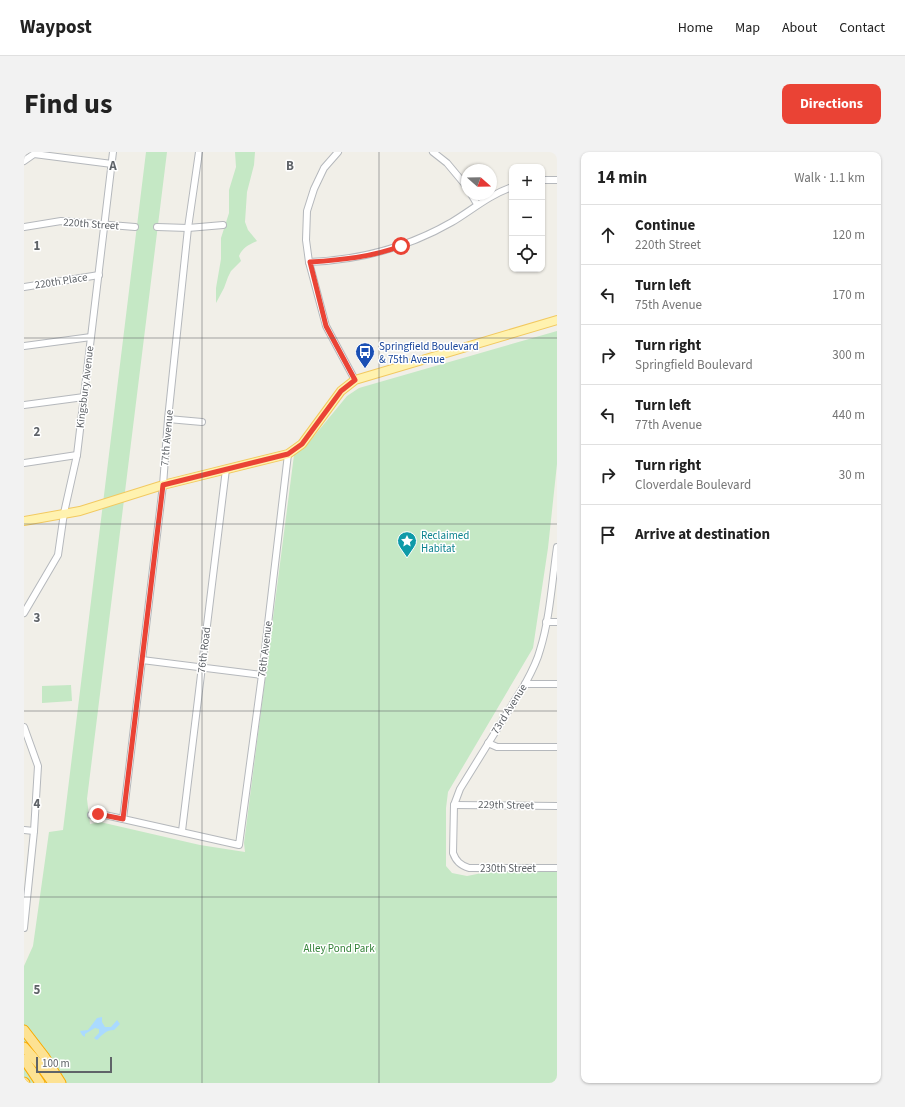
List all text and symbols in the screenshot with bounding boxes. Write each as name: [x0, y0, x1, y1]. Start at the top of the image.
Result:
text: Waypost: [20, 14, 92, 41]
text: Home: [678, 18, 713, 38]
text: Map: [735, 18, 760, 38]
text: About: [782, 18, 817, 38]
text: Contact: [839, 18, 885, 38]
text: Find us: [24, 84, 112, 124]
button: Directions: [782, 84, 881, 124]
text: A: [108, 157, 117, 175]
text: B: [286, 157, 294, 175]
north arrow: [461, 164, 497, 200]
map controls: [509, 164, 545, 272]
button: +: [509, 164, 545, 200]
text: 14 min: [597, 166, 647, 190]
text: Walk · 1.1 km: [794, 169, 865, 187]
button: −: [509, 200, 545, 236]
street label: 220th Street: [63, 215, 120, 233]
text: Continue: [635, 215, 695, 236]
icon: ahead: [597, 224, 619, 246]
text: 120 m: [832, 226, 865, 244]
button: locate: [509, 236, 545, 272]
text: 220th Street: [635, 236, 701, 254]
text: 1: [34, 237, 41, 255]
route start: [392, 237, 410, 255]
street label: 220th Place: [34, 269, 89, 293]
text: Turn left: [635, 275, 691, 296]
icon: left: [597, 284, 619, 306]
text: 170 m: [832, 286, 865, 304]
text: 75th Avenue: [635, 296, 702, 314]
text: Turn right: [635, 335, 701, 356]
place label: Springfield Boulevard & 75th Avenue: [379, 339, 479, 367]
bus stop icon: Springfield Boulevard & 75th Avenue: [354, 341, 376, 369]
icon: right: [597, 344, 619, 366]
street label: Kingsbury Avenue: [73, 345, 98, 429]
text: 300 m: [832, 346, 865, 364]
text: Springfield Boulevard: [635, 356, 753, 374]
text: Turn left: [635, 395, 691, 416]
icon: left: [597, 404, 619, 426]
text: 440 m: [832, 406, 865, 424]
street label: 77th Avenue: [157, 409, 177, 467]
text: 77th Avenue: [635, 416, 702, 434]
text: 2: [34, 423, 41, 441]
text: Turn right: [635, 455, 701, 476]
icon: right: [597, 464, 619, 486]
text: 30 m: [839, 466, 865, 484]
text: Cloverdale Boulevard: [635, 476, 751, 494]
icon: arrive: [597, 524, 619, 546]
text: Arrive at destination: [635, 524, 770, 545]
place label: Reclaimed Habitat: [421, 528, 469, 556]
place icon: Reclaimed Habitat: [396, 530, 418, 558]
text: 3: [34, 609, 41, 627]
street label: 76th Avenue: [254, 619, 276, 678]
street label: 76th Road: [194, 626, 214, 674]
street label: 73rd Avenue: [488, 680, 531, 737]
text: 4: [34, 795, 41, 813]
street label: 229th Street: [478, 797, 534, 813]
route end: [89, 805, 107, 823]
street label: 230th Street: [480, 861, 536, 876]
park label: Alley Pond Park: [303, 941, 375, 956]
text: 5: [34, 981, 41, 999]
scale bar: [36, 1055, 112, 1074]
text: 100 m: [42, 1056, 70, 1071]

